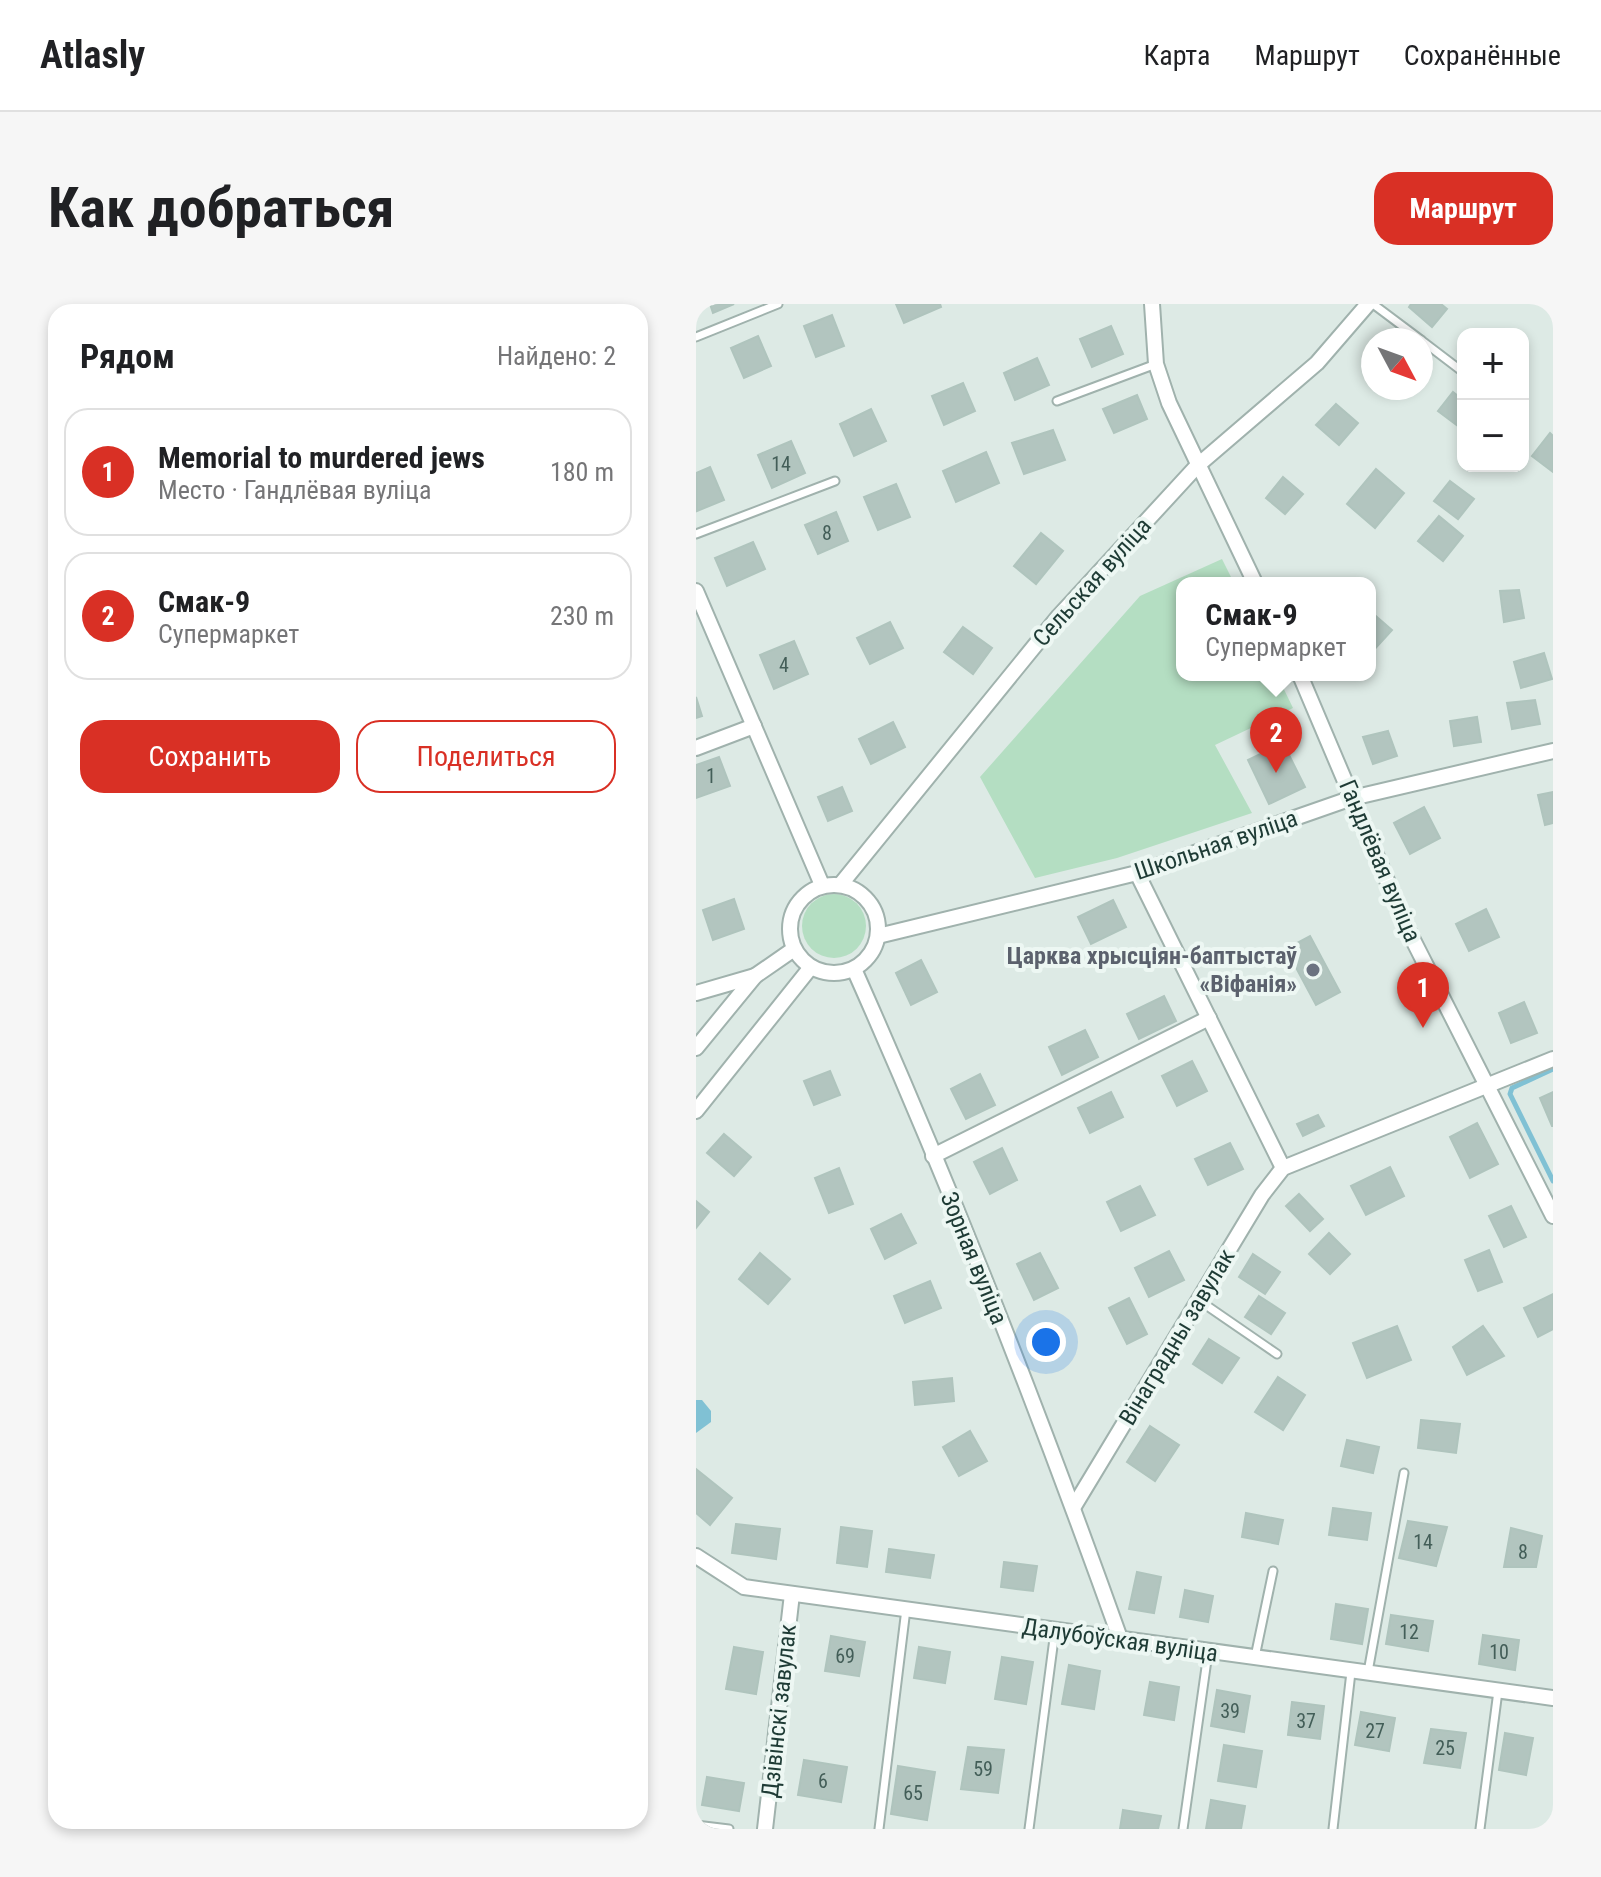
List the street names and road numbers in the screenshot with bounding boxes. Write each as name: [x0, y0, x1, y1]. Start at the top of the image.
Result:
street label: Сельская вуліца: [1027, 512, 1157, 652]
street label: Гандлёвая вуліца: [1333, 776, 1427, 946]
street label: Школьная вуліца: [1131, 804, 1301, 886]
street label: Зорная вуліца: [935, 1188, 1013, 1328]
street label: Вінаградны завулак: [1113, 1243, 1241, 1430]
street label: Далубоўская вуліца: [1020, 1612, 1220, 1668]
street label: Дзівінскі завулак: [756, 1622, 802, 1799]

